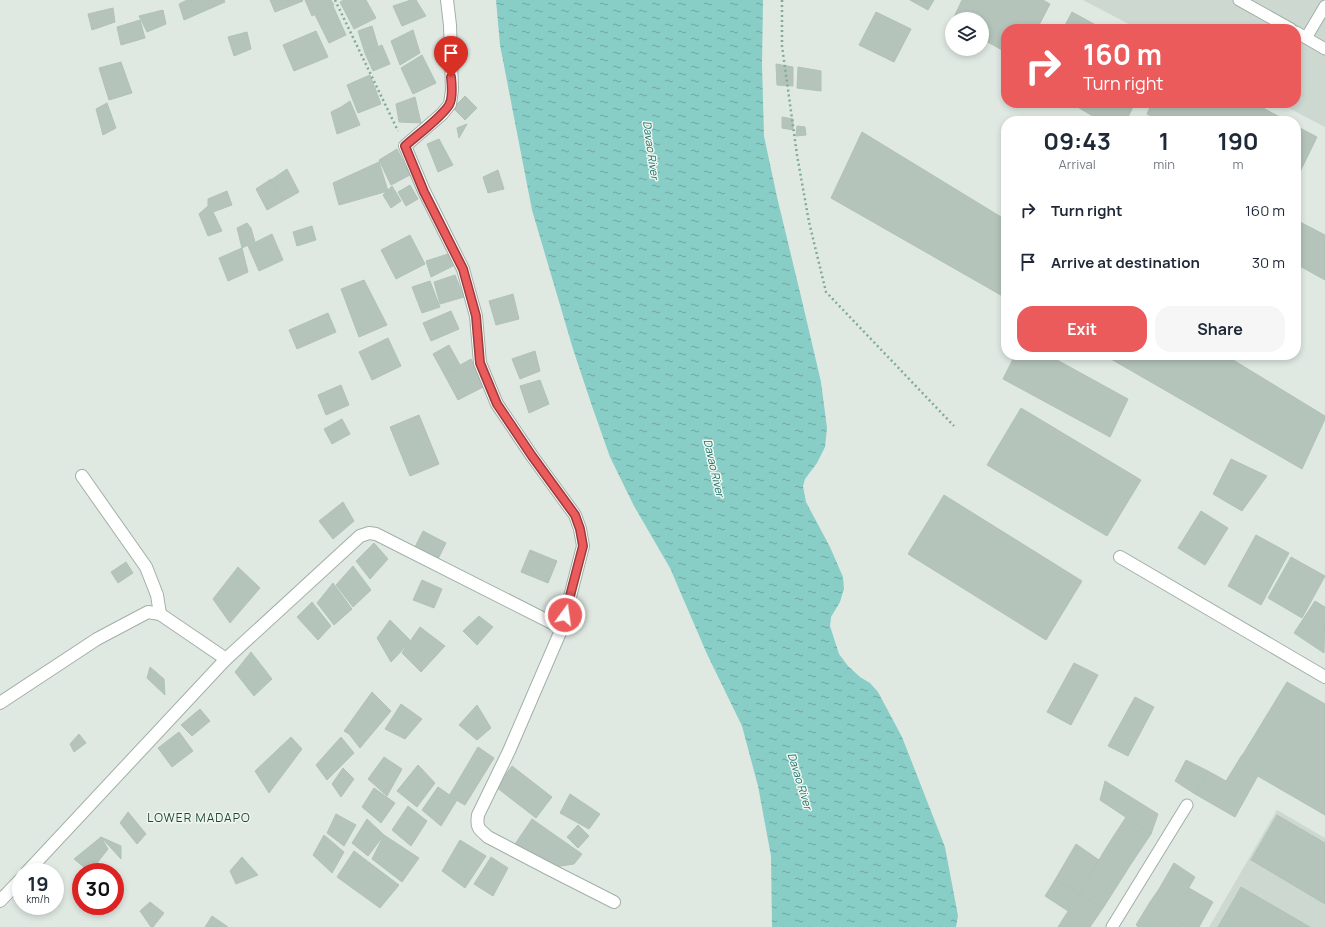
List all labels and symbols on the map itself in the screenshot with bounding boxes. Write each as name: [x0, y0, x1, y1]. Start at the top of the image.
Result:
pin: [434, 36, 468, 77]
water label: Davao River: [640, 120, 663, 182]
water label: Davao River: [701, 438, 729, 500]
position arrow: [544, 594, 586, 636]
water label: Davao River: [785, 751, 817, 813]
district label: LOWER MADAPO: [147, 809, 251, 826]
speed limit sign: 30: [72, 863, 124, 915]

